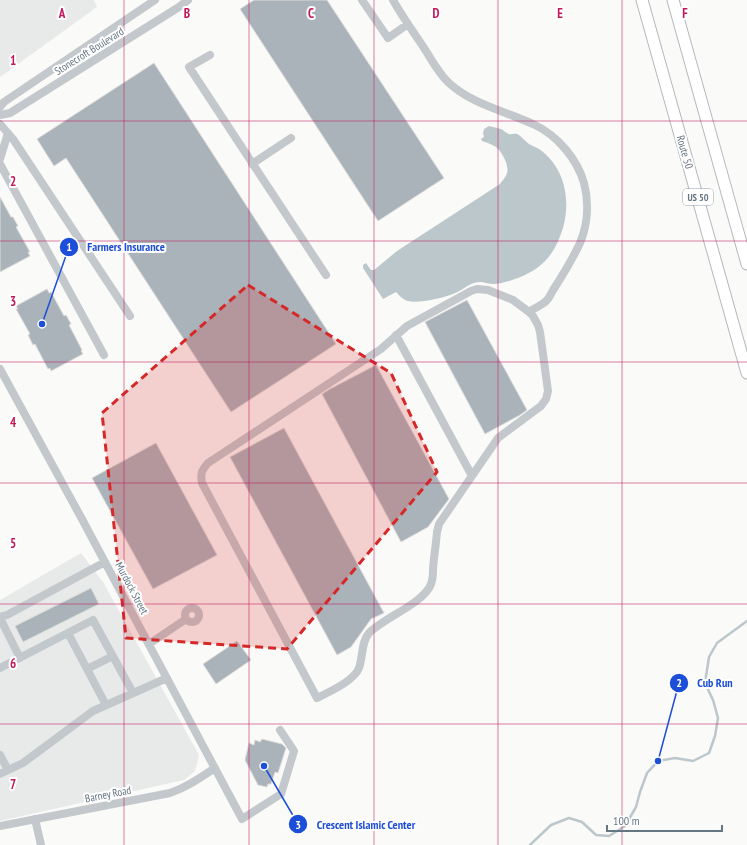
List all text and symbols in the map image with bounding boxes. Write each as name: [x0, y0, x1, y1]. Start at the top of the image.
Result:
text: A: [58, 5, 66, 22]
text: B: [184, 5, 190, 22]
text: C: [308, 5, 314, 22]
text: D: [433, 5, 440, 22]
text: E: [557, 5, 563, 22]
text: F: [682, 5, 688, 22]
street label: Stonecroft Boulevard: [52, 24, 127, 78]
text: 1: [10, 52, 16, 69]
street label: Route 50: [674, 134, 696, 170]
text: 2: [10, 173, 16, 190]
road number: US 50: [683, 189, 713, 205]
callout: Farmers Insurance: [59, 235, 173, 259]
text: 1: [66, 239, 72, 254]
text: Farmers Insurance: [87, 239, 165, 254]
text: 3: [10, 293, 16, 310]
text: 4: [10, 414, 17, 431]
text: 5: [10, 535, 16, 552]
street label: Murdock Street: [112, 559, 152, 617]
text: 6: [10, 655, 16, 672]
callout: Cub Run: [669, 671, 741, 695]
text: 2: [676, 675, 682, 690]
text: Cub Run: [697, 675, 733, 690]
text: 7: [10, 776, 16, 793]
street label: Barney Road: [84, 783, 132, 805]
scale bar: [607, 807, 722, 833]
callout: Crescent Islamic Center: [288, 812, 423, 836]
text: 100 m: [613, 813, 640, 828]
text: 3: [295, 817, 301, 832]
text: Crescent Islamic Center: [317, 817, 416, 832]

